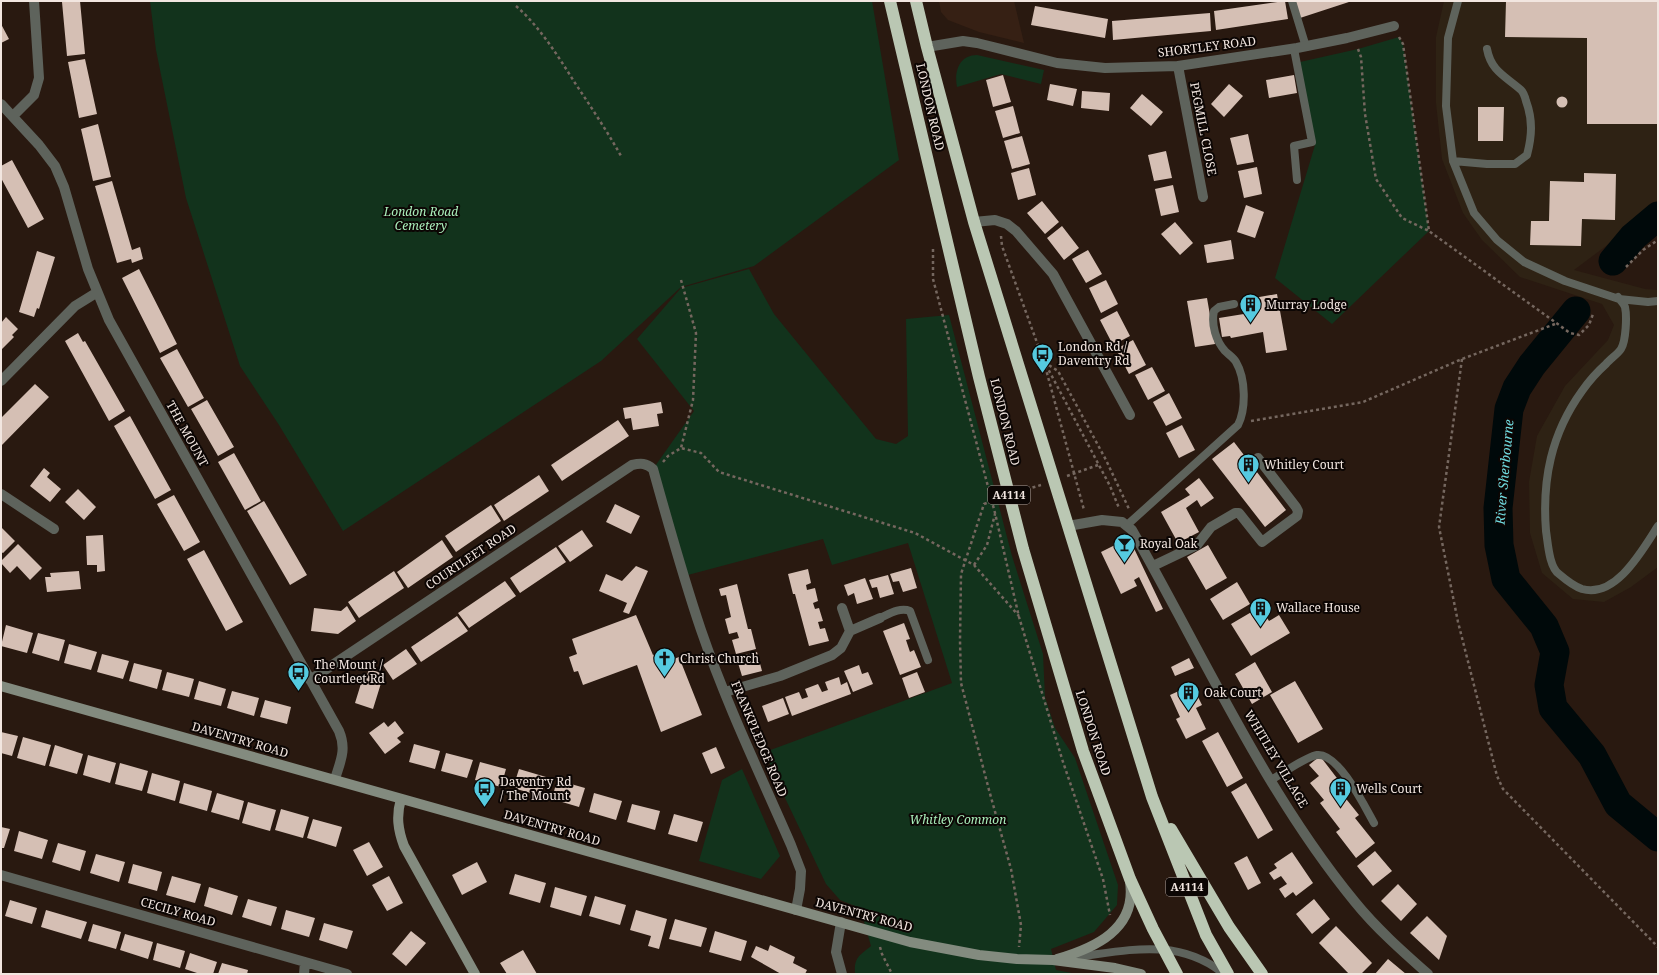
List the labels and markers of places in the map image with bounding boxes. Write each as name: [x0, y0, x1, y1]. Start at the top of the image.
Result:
building icon: Murray Lodge: [1238, 292, 1264, 325]
place label: Murray Lodge: [1266, 296, 1347, 313]
place label: London Rd / Daventry Rd: [1058, 338, 1130, 369]
bus stop icon: London Rd / Daventry Rd: [1029, 341, 1055, 374]
building icon: Whitley Court: [1236, 452, 1262, 485]
place label: Whitley Court: [1264, 456, 1344, 473]
bar icon: Royal Oak: [1111, 531, 1137, 564]
place label: Royal Oak: [1140, 535, 1199, 552]
building icon: Wallace House: [1247, 595, 1273, 628]
place label: Wallace House: [1276, 599, 1360, 616]
church icon: Christ Church: [652, 646, 678, 679]
place label: Christ Church: [680, 650, 759, 667]
place label: The Mount / Courtleet Rd: [314, 656, 386, 687]
bus stop icon: The Mount / Courtleet Rd: [285, 659, 311, 692]
building icon: Oak Court: [1175, 680, 1201, 713]
place label: Oak Court: [1204, 684, 1262, 701]
place label: Daventry Rd / The Mount: [500, 773, 572, 804]
bus stop icon: Daventry Rd / The Mount: [471, 776, 497, 809]
building icon: Wells Court: [1327, 776, 1353, 809]
place label: Wells Court: [1356, 780, 1422, 797]

